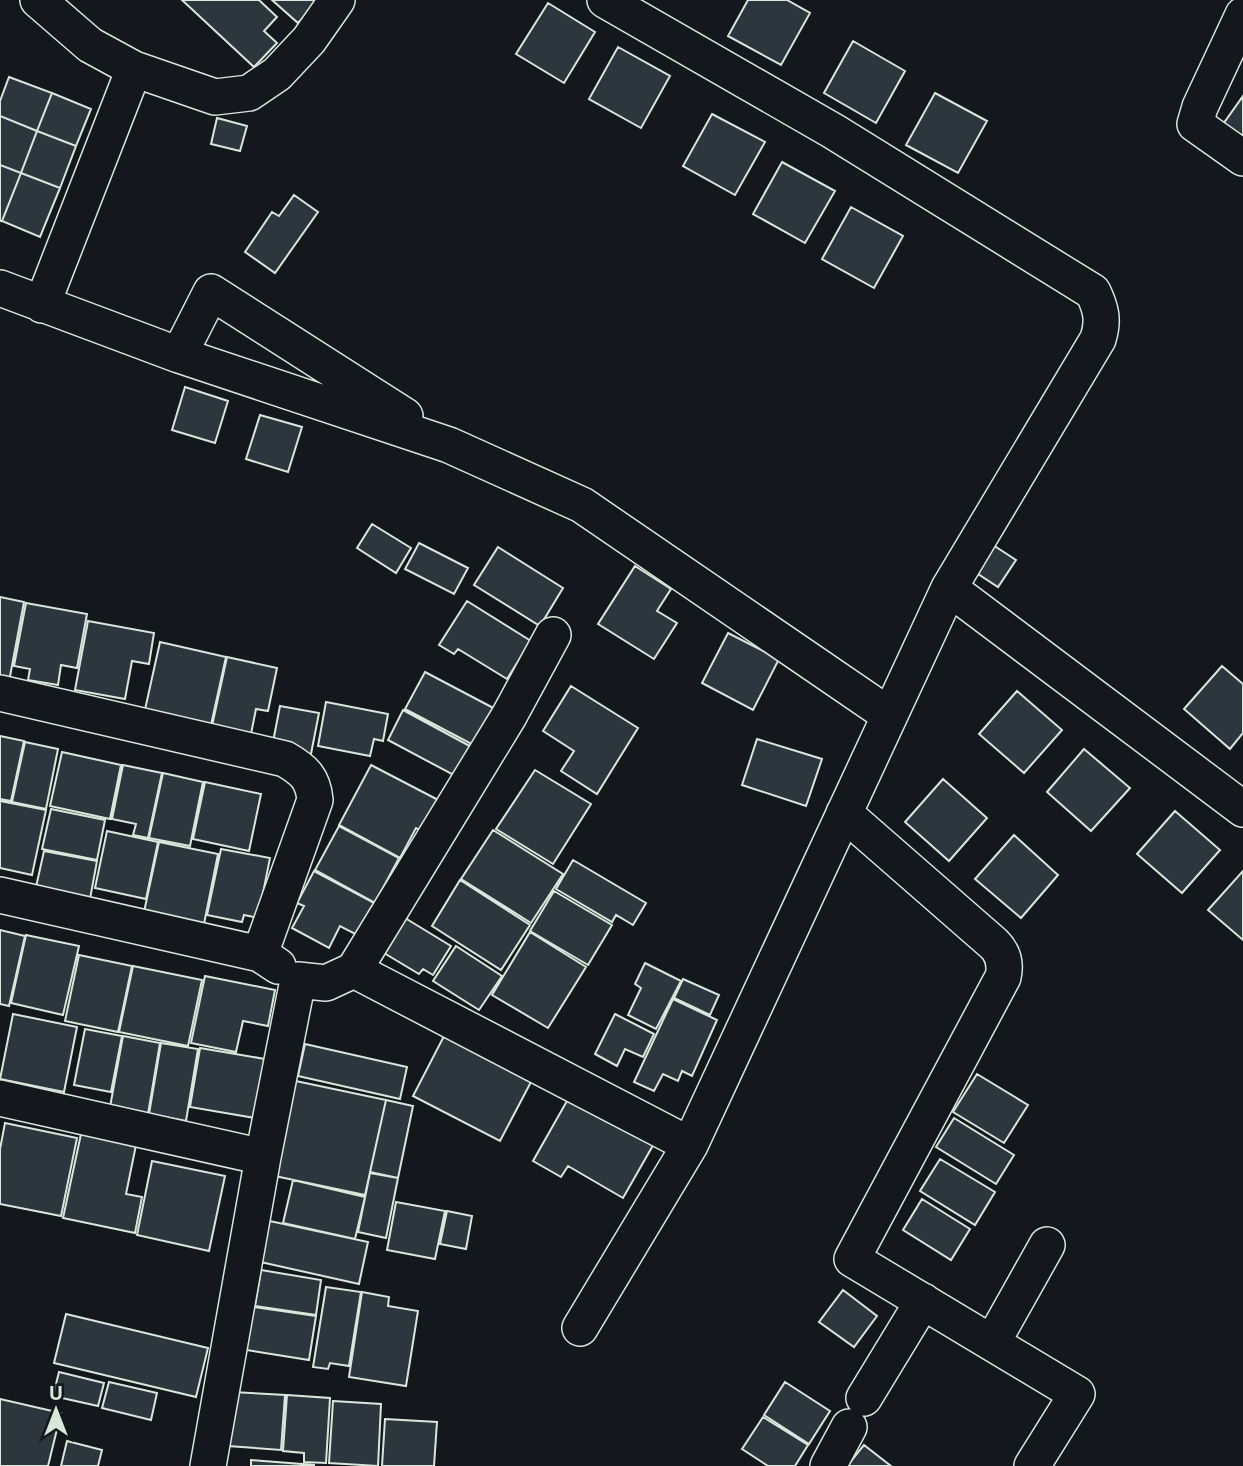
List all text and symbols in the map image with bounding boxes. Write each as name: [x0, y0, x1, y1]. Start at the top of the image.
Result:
north arrow: [21, 1375, 91, 1445]
text: U: [49, 1380, 63, 1406]

